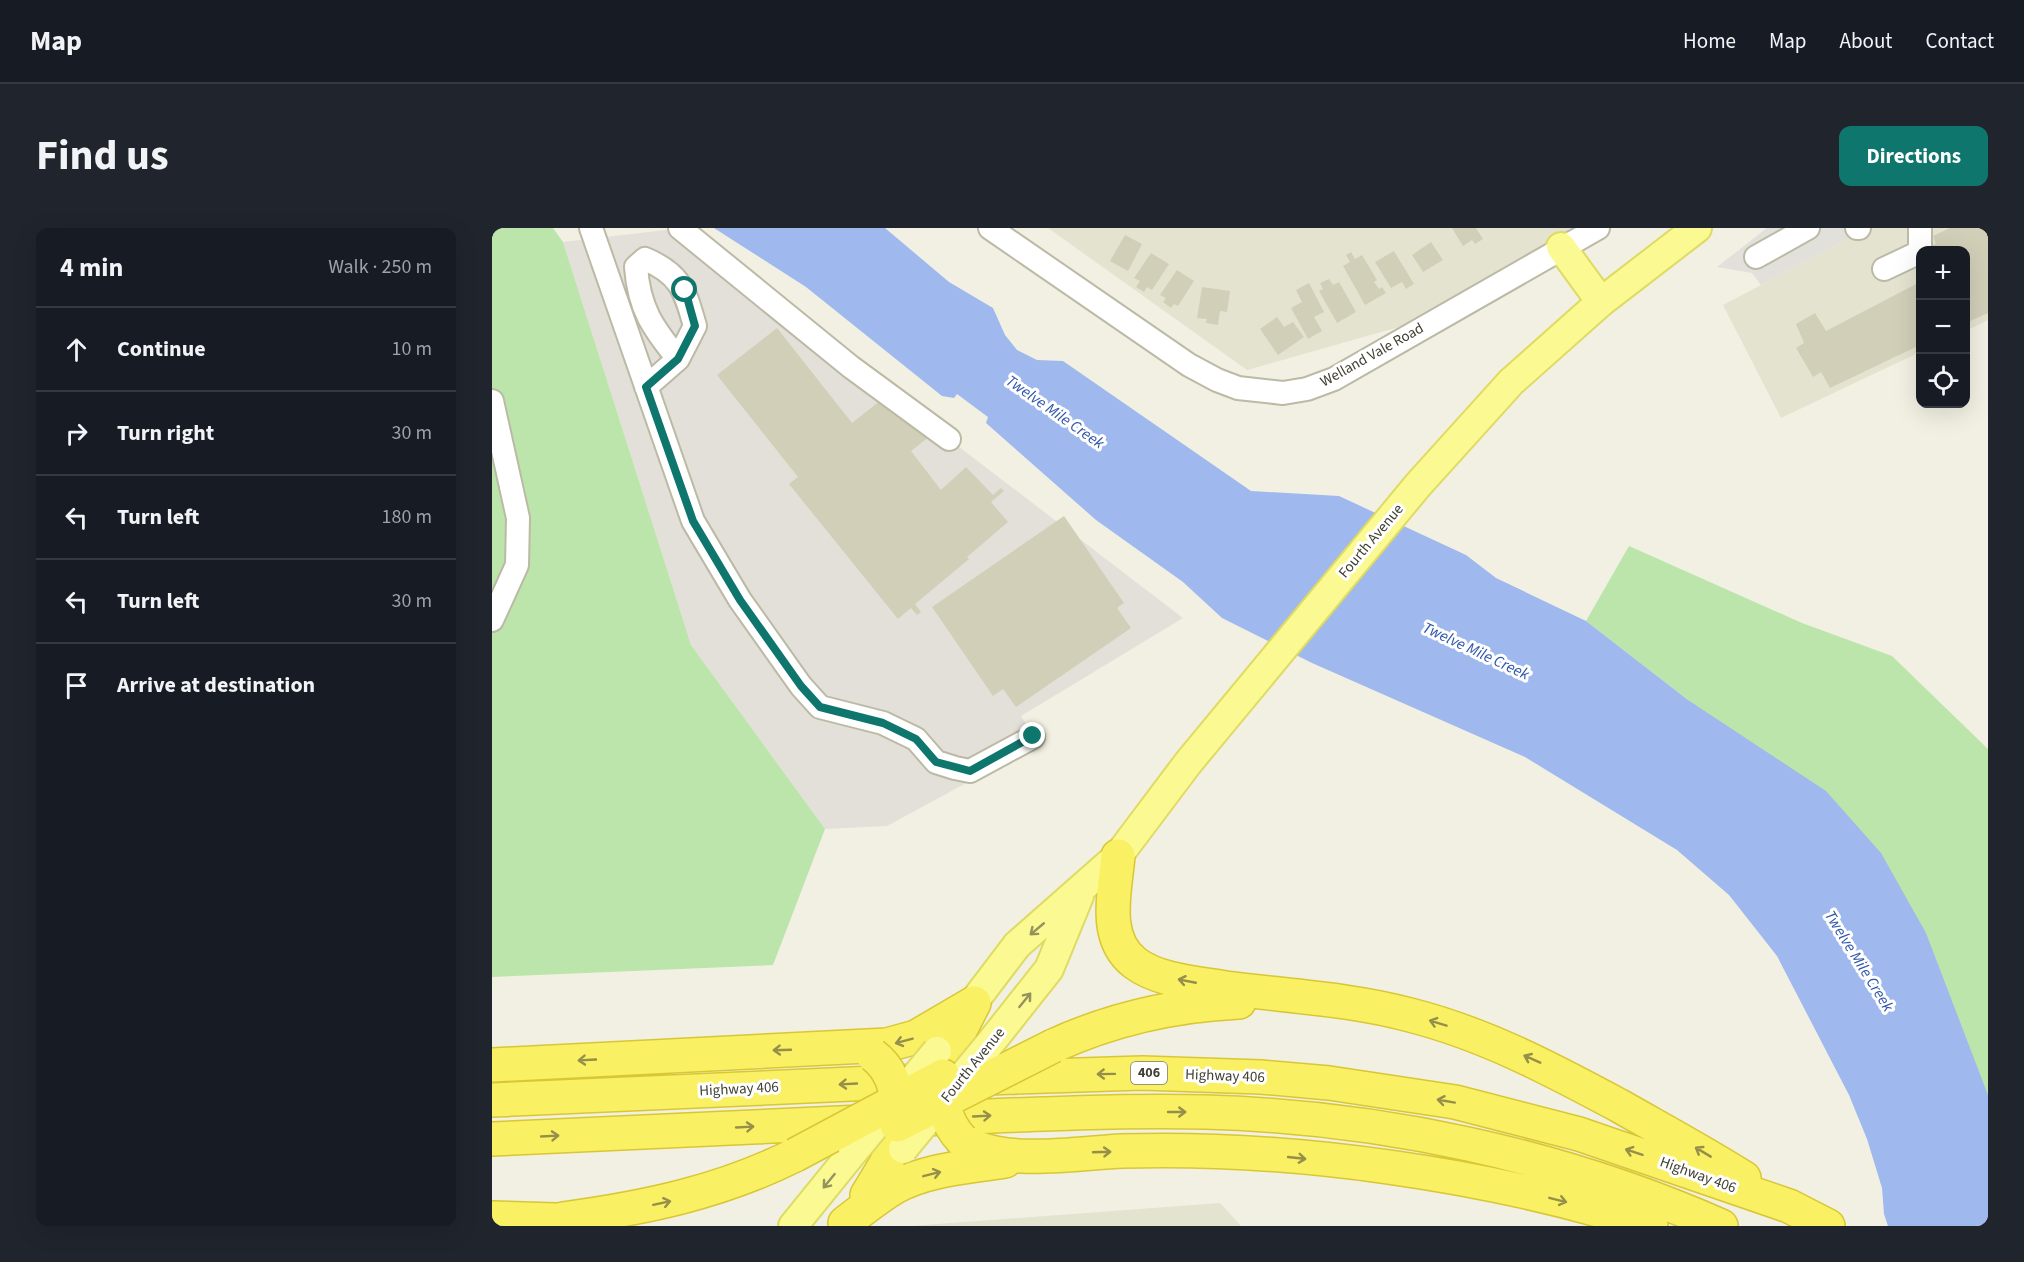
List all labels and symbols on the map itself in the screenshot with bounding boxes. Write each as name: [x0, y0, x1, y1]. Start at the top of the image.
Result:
route start: [671, 276, 697, 302]
street label: Welland Vale Road: [1316, 318, 1428, 392]
water label: Twelve Mile Creek: [1001, 370, 1109, 454]
street label: Fourth Avenue: [1334, 499, 1408, 583]
water label: Twelve Mile Creek: [1419, 617, 1533, 686]
route end: [1019, 722, 1045, 748]
water label: Twelve Mile Creek: [1819, 906, 1899, 1016]
one-way arrow: [1029, 922, 1045, 935]
one-way arrow: [1178, 975, 1197, 986]
one-way arrow: [1018, 992, 1031, 1008]
one-way arrow: [1429, 1017, 1448, 1028]
street label: Fourth Avenue: [936, 1023, 1010, 1107]
one-way arrow: [895, 1036, 914, 1047]
one-way arrow: [772, 1045, 792, 1056]
one-way arrow: [1523, 1053, 1541, 1064]
one-way arrow: [578, 1055, 598, 1066]
road number: 406: [1131, 1062, 1167, 1084]
street label: Highway 406: [1185, 1064, 1265, 1088]
one-way arrow: [1096, 1068, 1116, 1080]
street label: Highway 406: [699, 1076, 779, 1102]
one-way arrow: [839, 1079, 859, 1090]
one-way arrow: [1437, 1095, 1457, 1106]
one-way arrow: [1166, 1106, 1186, 1118]
one-way arrow: [971, 1111, 991, 1122]
one-way arrow: [735, 1122, 755, 1133]
one-way arrow: [540, 1130, 560, 1142]
one-way arrow: [1092, 1146, 1112, 1158]
one-way arrow: [1625, 1146, 1644, 1157]
one-way arrow: [1695, 1146, 1712, 1158]
street label: Highway 406: [1657, 1151, 1739, 1199]
one-way arrow: [1286, 1153, 1306, 1164]
one-way arrow: [922, 1167, 941, 1179]
one-way arrow: [822, 1173, 836, 1188]
one-way arrow: [1548, 1194, 1567, 1206]
one-way arrow: [652, 1197, 672, 1208]

